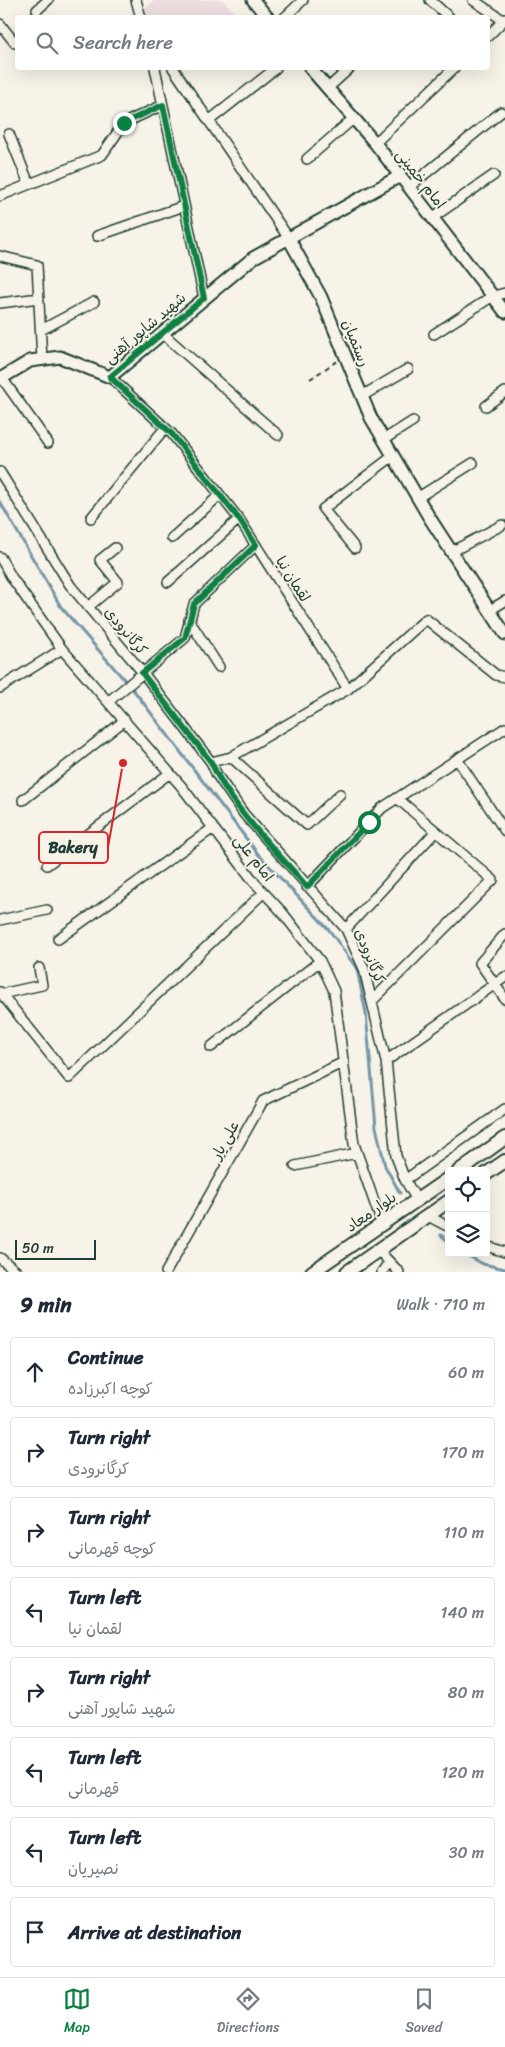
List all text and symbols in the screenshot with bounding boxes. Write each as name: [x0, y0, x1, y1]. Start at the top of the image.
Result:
search box: [15, 15, 490, 70]
text: Search here: [73, 26, 173, 59]
icon: search: [33, 29, 61, 57]
route end: [113, 112, 136, 135]
street label: امام خمینی: [389, 143, 453, 215]
street label: شهید شاپور آهنی: [98, 286, 192, 370]
street label: رستمیان: [335, 315, 377, 371]
street label: لقمان نیا: [269, 551, 317, 607]
street label: کرگانرودی: [98, 601, 154, 661]
route start: [358, 811, 381, 834]
street label: امام علی: [227, 828, 281, 888]
callout: Bakery: [39, 832, 108, 863]
text: Bakery: [48, 833, 99, 862]
street label: کرگانرودی: [347, 924, 393, 988]
street label: علی یار: [203, 1116, 246, 1165]
map controls: [445, 1167, 490, 1257]
button: locate: [445, 1167, 490, 1212]
street label: بلوار معاد: [340, 1185, 402, 1239]
button: layers: [445, 1212, 490, 1257]
text: 50 m: [22, 1236, 54, 1261]
scale bar: [15, 1237, 96, 1260]
text: 9 min: [20, 1286, 72, 1324]
text: Walk · 710 m: [396, 1290, 485, 1319]
text: Continue: [68, 1341, 144, 1374]
icon: ahead: [21, 1358, 49, 1386]
text: 60 m: [448, 1358, 484, 1387]
text: کوچه اکبرزاده: [68, 1374, 153, 1403]
text: Turn right: [68, 1421, 150, 1454]
icon: right: [21, 1438, 49, 1466]
text: 170 m: [441, 1438, 484, 1467]
text: کرگانرودی: [68, 1454, 129, 1483]
text: Turn right: [68, 1501, 150, 1534]
icon: right: [21, 1518, 49, 1546]
text: 110 m: [444, 1518, 484, 1547]
text: کوچه قهرمانی: [68, 1534, 156, 1563]
text: Turn left: [68, 1581, 141, 1614]
icon: left: [21, 1598, 49, 1626]
text: 140 m: [441, 1598, 484, 1627]
text: لقمان نیا: [68, 1614, 122, 1643]
text: Turn right: [68, 1661, 150, 1694]
icon: right: [21, 1678, 49, 1706]
text: 80 m: [448, 1678, 484, 1707]
text: شهید شاپور آهنی: [68, 1694, 176, 1723]
text: Turn left: [68, 1741, 141, 1774]
icon: left: [21, 1758, 49, 1786]
text: 120 m: [441, 1758, 484, 1787]
text: قهرمانی: [68, 1774, 119, 1803]
text: Turn left: [68, 1821, 141, 1854]
icon: left: [21, 1838, 49, 1866]
text: 30 m: [449, 1838, 484, 1867]
text: نصیریان: [68, 1854, 119, 1883]
text: Arrive at destination: [68, 1916, 241, 1949]
icon: arrive: [21, 1918, 49, 1946]
tab: Map: [63, 1985, 91, 2040]
tab: Directions: [217, 1985, 279, 2040]
tab: Saved: [405, 1985, 442, 2040]

